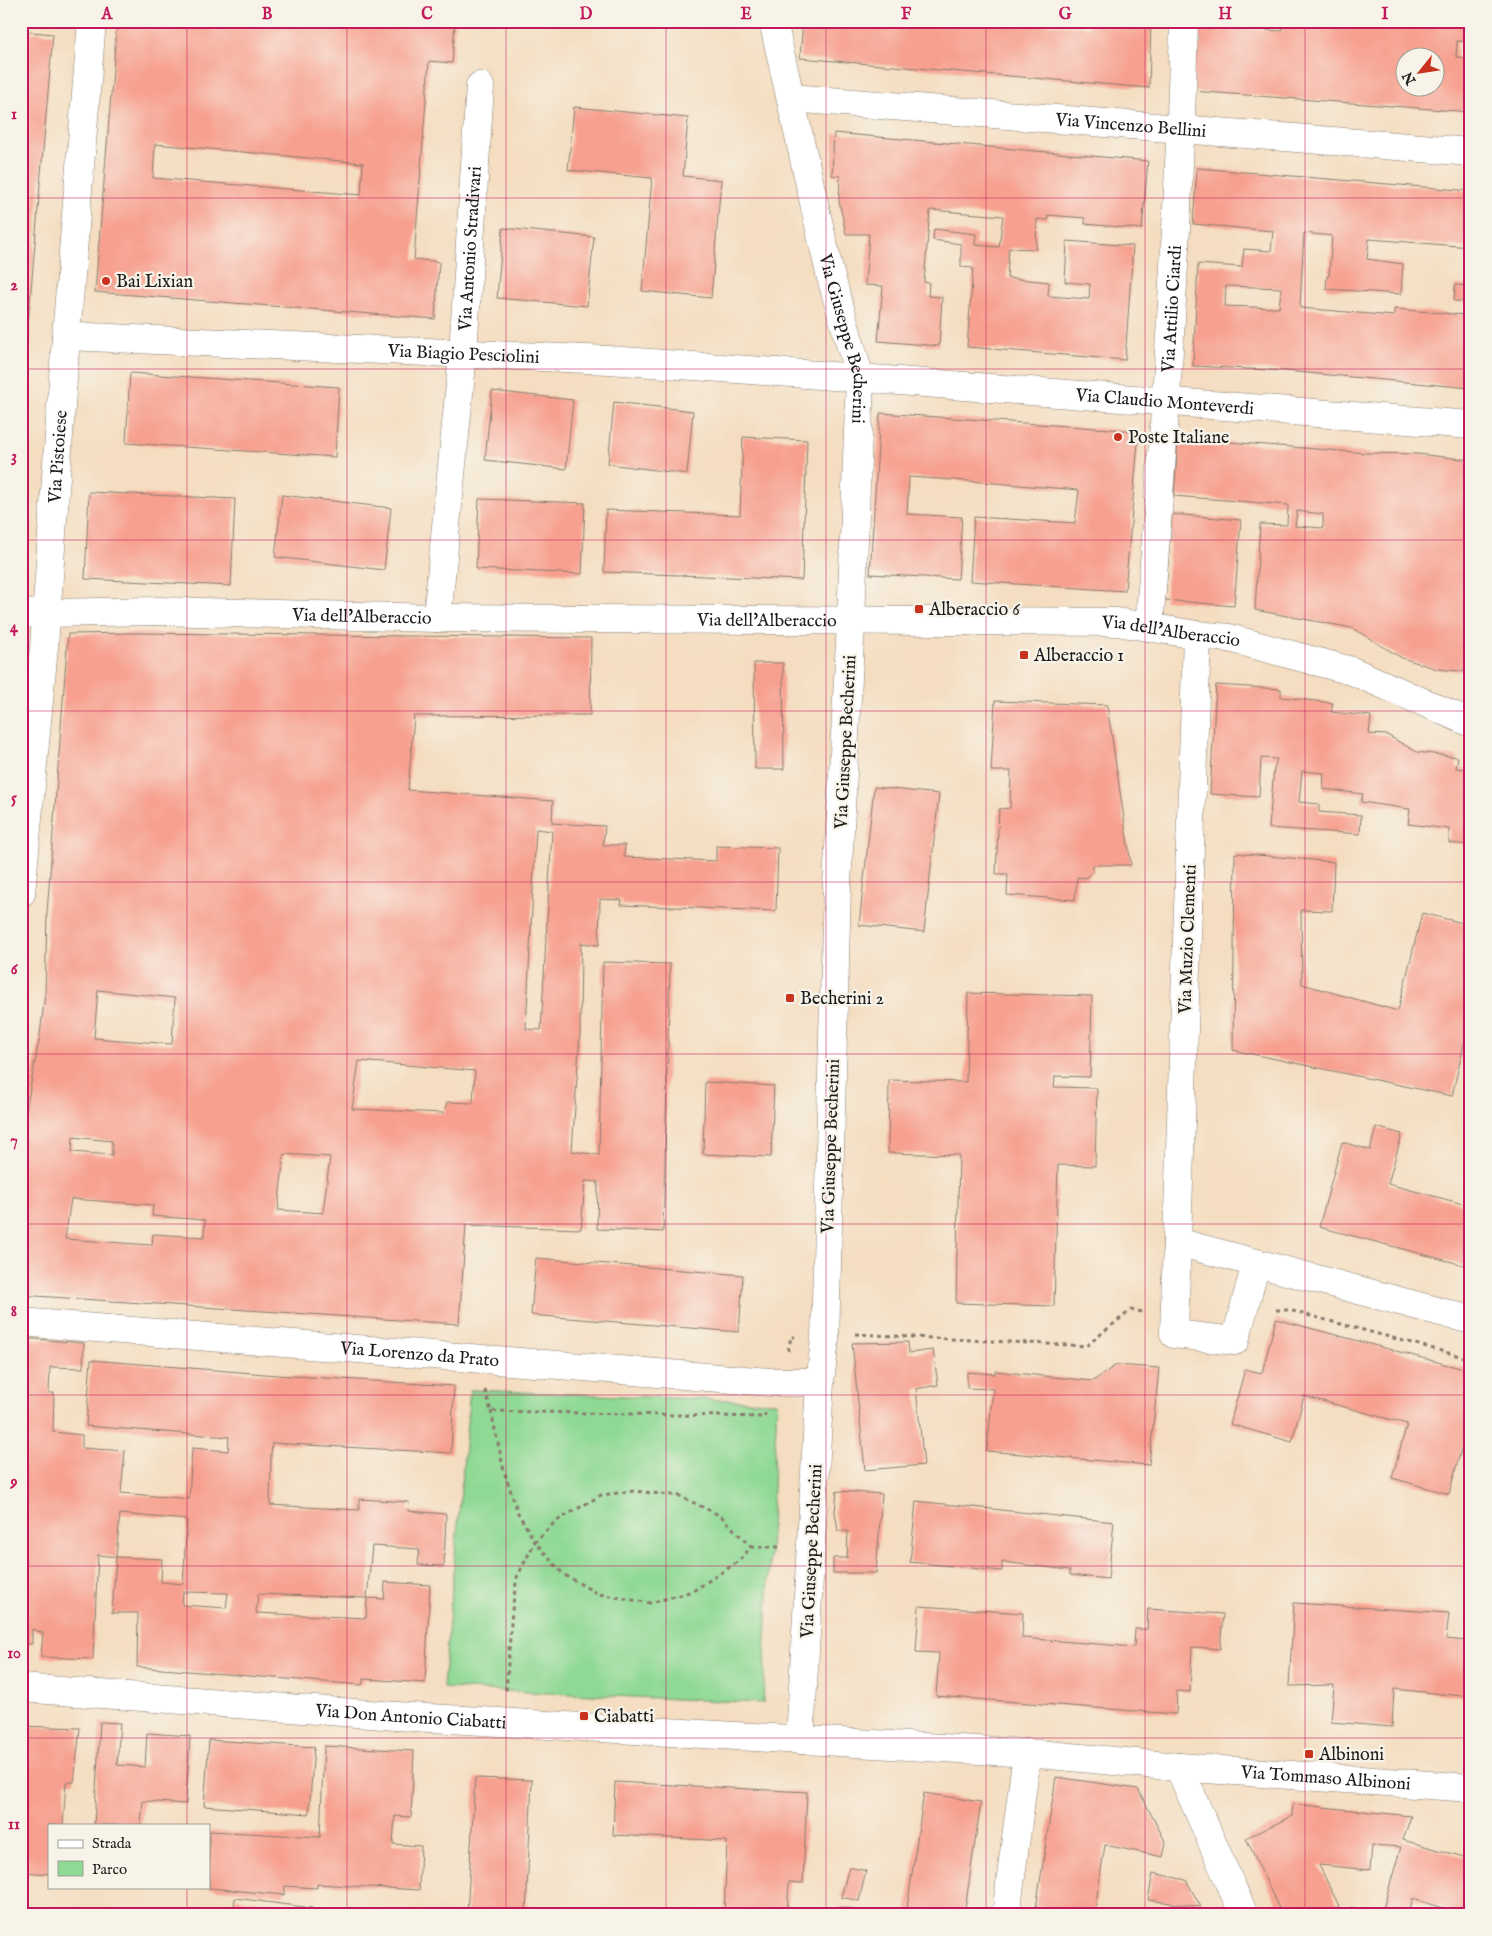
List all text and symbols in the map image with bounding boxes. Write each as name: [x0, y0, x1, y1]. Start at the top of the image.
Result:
text: A: [101, 5, 114, 25]
text: B: [262, 5, 273, 25]
text: C: [421, 5, 433, 25]
text: D: [580, 5, 593, 25]
text: E: [740, 5, 752, 25]
text: F: [901, 5, 912, 25]
text: G: [1059, 5, 1072, 25]
text: H: [1218, 5, 1232, 25]
text: I: [1382, 5, 1389, 25]
north arrow: [1394, 48, 1444, 98]
text: N: [1399, 68, 1421, 89]
text: 1: [11, 105, 17, 125]
street label: Via Vincenzo Bellini: [1053, 109, 1207, 144]
street label: Via Antonio Stradivari: [454, 165, 488, 333]
street label: Via Attilio Ciardi: [1158, 244, 1188, 374]
street label: Via Giuseppe Becherini: [813, 251, 870, 424]
place label: Bai Lixian: [116, 271, 193, 294]
marker: Bai Lixian: [100, 275, 112, 287]
text: 2: [10, 276, 18, 296]
street label: Via Biagio Pesciolini: [386, 340, 540, 370]
street label: Via Claudio Monteverdi: [1074, 385, 1255, 421]
street label: Via Pistoiese: [44, 409, 74, 505]
place label: Poste Italiane: [1128, 427, 1229, 450]
marker: Poste Italiane: [1112, 431, 1124, 443]
text: 3: [11, 447, 17, 467]
place label: Alberaccio 6: [928, 599, 1020, 622]
marker: Alberaccio 6: [913, 603, 925, 615]
street label: Via dell'Alberaccio: [291, 604, 432, 631]
street label: Via dell'Alberaccio: [696, 610, 837, 633]
street label: Via dell'Alberaccio: [1101, 612, 1243, 654]
text: 4: [10, 618, 19, 638]
place label: Alberaccio 1: [1033, 645, 1124, 668]
marker: Alberaccio 1: [1018, 649, 1030, 661]
street label: Via Giuseppe Becherini: [830, 654, 863, 831]
text: 5: [11, 789, 17, 809]
street label: Via Muzio Clementi: [1174, 864, 1203, 1015]
text: 6: [11, 960, 19, 980]
place label: Becherini 2: [800, 988, 884, 1011]
marker: Becherini 2: [784, 992, 796, 1004]
street label: Via Giuseppe Becherini: [817, 1058, 846, 1235]
text: 7: [10, 1131, 18, 1151]
text: 8: [11, 1302, 17, 1322]
street label: Via Lorenzo da Prato: [338, 1338, 500, 1373]
street label: Via Giuseppe Becherini: [796, 1463, 829, 1640]
text: 9: [10, 1473, 18, 1493]
text: 10: [7, 1644, 21, 1664]
street label: Via Don Antonio Ciabatti: [313, 1700, 507, 1735]
place label: Ciabatti: [594, 1706, 654, 1729]
marker: Ciabatti: [578, 1710, 590, 1722]
place label: Albinoni: [1318, 1744, 1384, 1767]
marker: Albinoni: [1303, 1748, 1315, 1760]
street label: Via Tommaso Albinoni: [1239, 1761, 1412, 1797]
text: 11: [8, 1815, 20, 1835]
legend: [48, 1824, 210, 1888]
text: Strada: [92, 1834, 132, 1853]
text: Parco: [92, 1860, 127, 1879]

